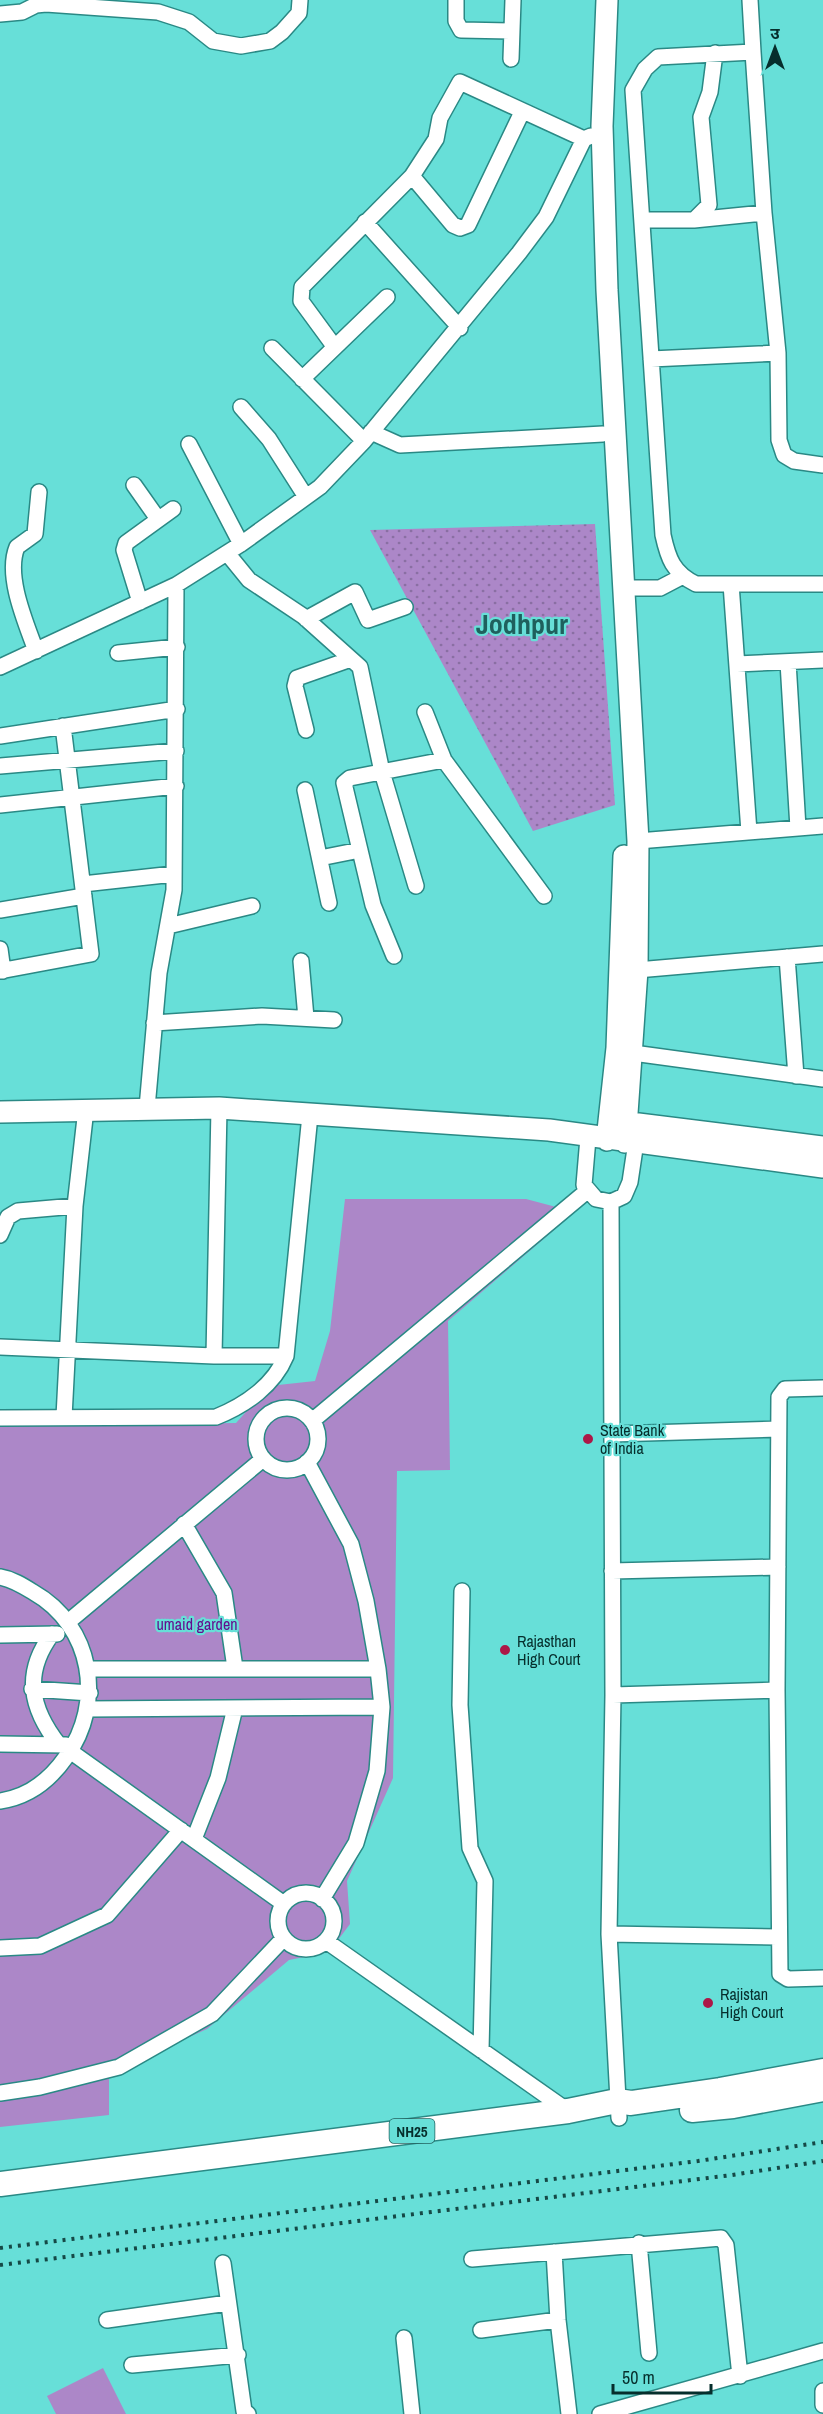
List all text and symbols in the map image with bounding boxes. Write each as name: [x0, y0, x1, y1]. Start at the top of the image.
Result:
north arrow: [745, 18, 805, 78]
text: उ: [770, 22, 780, 44]
district label: Jodhpur: [476, 605, 568, 643]
place label: State Bank of India: [600, 1419, 665, 1459]
marker: State Bank of India: [581, 1432, 595, 1446]
park label: umaid garden: [157, 1613, 237, 1635]
place label: Rajasthan High Court: [517, 1630, 581, 1670]
marker: Rajasthan High Court: [498, 1643, 512, 1657]
place label: Rajistan High Court: [720, 1983, 784, 2023]
marker: Rajistan High Court: [701, 1996, 715, 2010]
road number: NH25: [390, 2119, 434, 2143]
scale bar: [613, 2357, 710, 2395]
text: 50 m: [622, 2365, 655, 2390]

